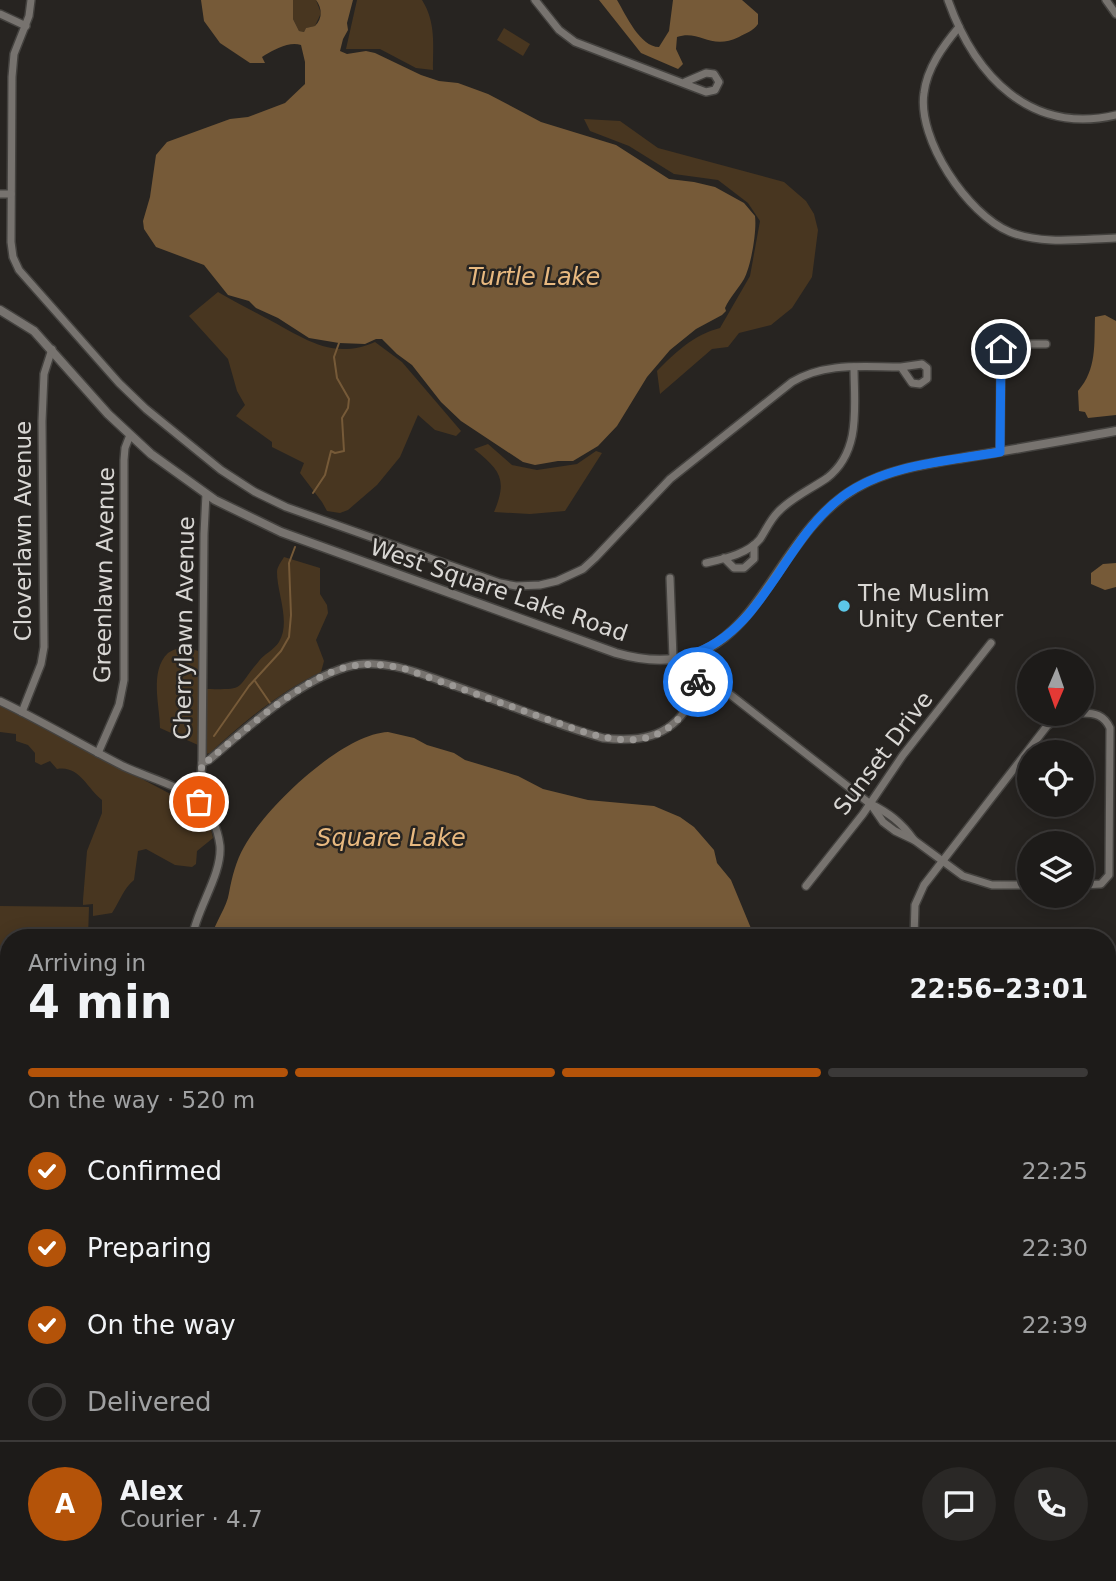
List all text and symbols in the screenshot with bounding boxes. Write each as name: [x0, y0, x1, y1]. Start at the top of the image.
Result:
water label: Turtle Lake: [468, 263, 600, 291]
pin: [971, 319, 1031, 379]
icon: home: [982, 330, 1020, 368]
street label: Cloverlawn Avenue: [10, 421, 36, 641]
street label: Greenlawn Avenue: [89, 467, 119, 683]
street label: Cherrylawn Avenue: [169, 516, 199, 740]
street label: West Square Lake Road: [367, 534, 631, 646]
place label: The Muslim Unity Center: [857, 580, 1004, 632]
marker: The Muslim Unity Center: [836, 598, 852, 614]
courier: [663, 647, 733, 717]
north arrow: [1017, 649, 1094, 726]
map controls: [1017, 649, 1094, 908]
icon: bike: [679, 663, 717, 701]
street label: Sunset Drive: [828, 686, 938, 820]
button: locate: [1017, 740, 1094, 817]
pin: [169, 772, 229, 832]
icon: bag: [180, 783, 218, 821]
water label: Square Lake: [316, 824, 466, 852]
button: layers: [1017, 831, 1094, 908]
text: Arriving in: [28, 950, 146, 976]
text: 22:56–23:01: [909, 974, 1088, 1004]
text: 4 min: [28, 975, 172, 1029]
text: On the way · 520 m: [28, 1087, 255, 1113]
icon: check: [28, 1152, 66, 1190]
text: Confirmed: [87, 1156, 222, 1186]
text: 22:25: [1022, 1158, 1088, 1184]
icon: check: [28, 1229, 66, 1267]
text: Preparing: [87, 1233, 212, 1263]
text: 22:30: [1022, 1235, 1088, 1261]
icon: check: [28, 1306, 66, 1344]
text: On the way: [87, 1310, 236, 1340]
text: 22:39: [1022, 1312, 1088, 1338]
text: Delivered: [87, 1387, 211, 1417]
button: chat: [922, 1467, 996, 1541]
button: phone: [1014, 1467, 1088, 1541]
text: Alex: [120, 1476, 183, 1506]
text: A: [55, 1489, 75, 1519]
text: Courier · 4.7: [120, 1506, 263, 1532]

